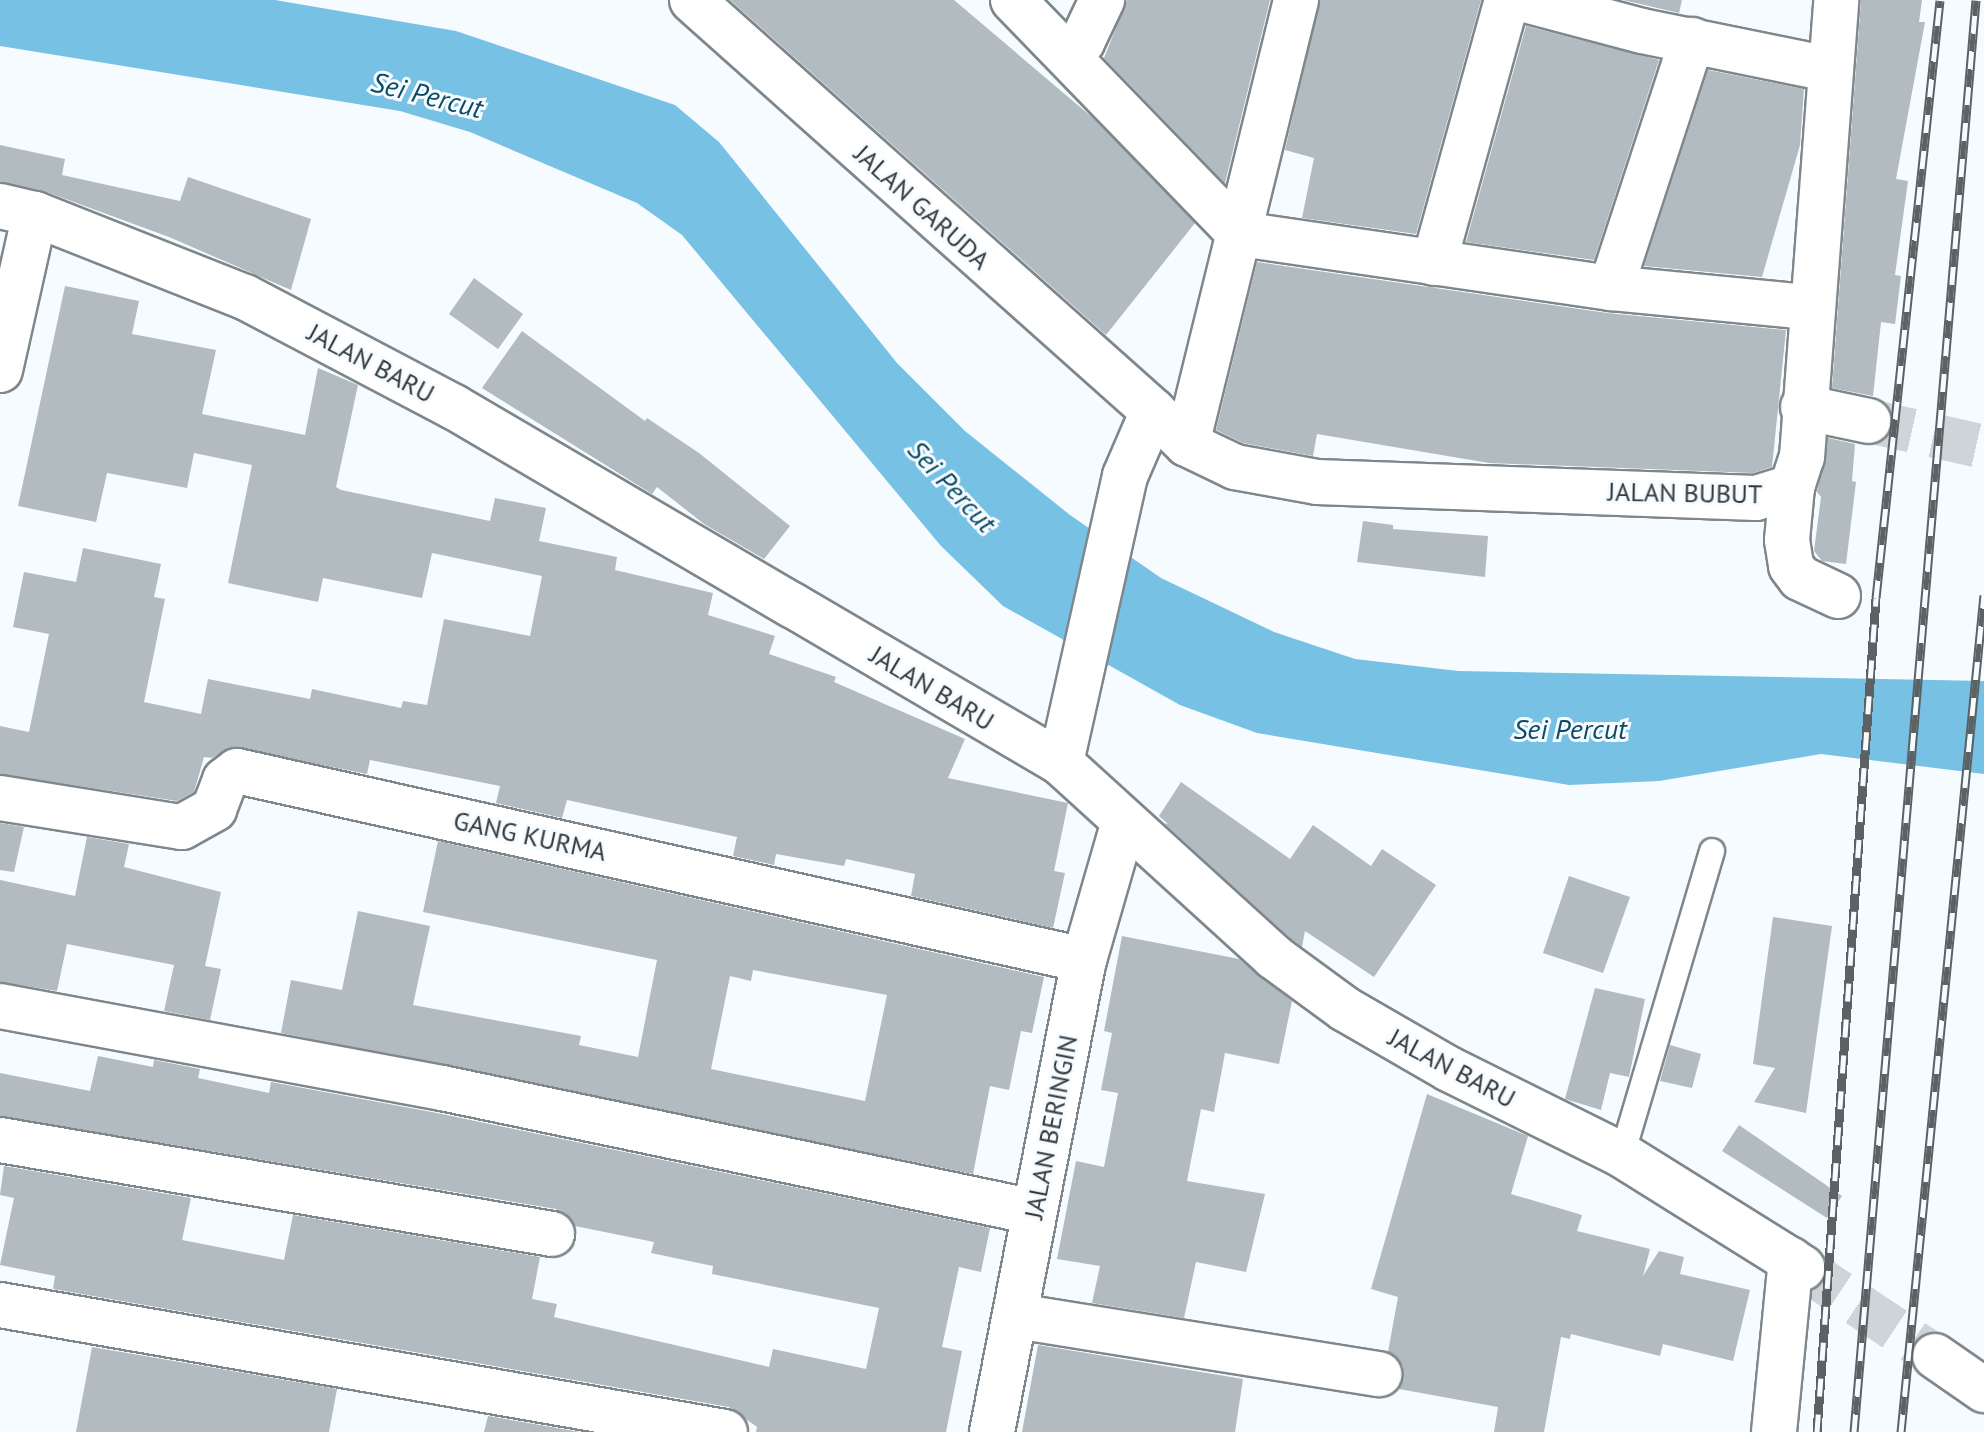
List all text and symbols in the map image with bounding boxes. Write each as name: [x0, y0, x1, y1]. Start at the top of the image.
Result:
water label: Sei Percut: [368, 65, 486, 125]
street label: JALAN GARUDA: [848, 138, 996, 276]
street label: JALAN BARU: [302, 317, 440, 409]
water label: Sei Percut: [901, 433, 1003, 539]
street label: JALAN BUBUT: [1607, 476, 1763, 510]
street label: JALAN BARU: [864, 639, 1000, 737]
water label: Sei Percut: [1513, 712, 1627, 746]
street label: GANG KURMA: [451, 805, 609, 867]
street label: JALAN BARU: [1383, 1022, 1521, 1114]
street label: JALAN BERINGIN: [1018, 1032, 1084, 1222]

